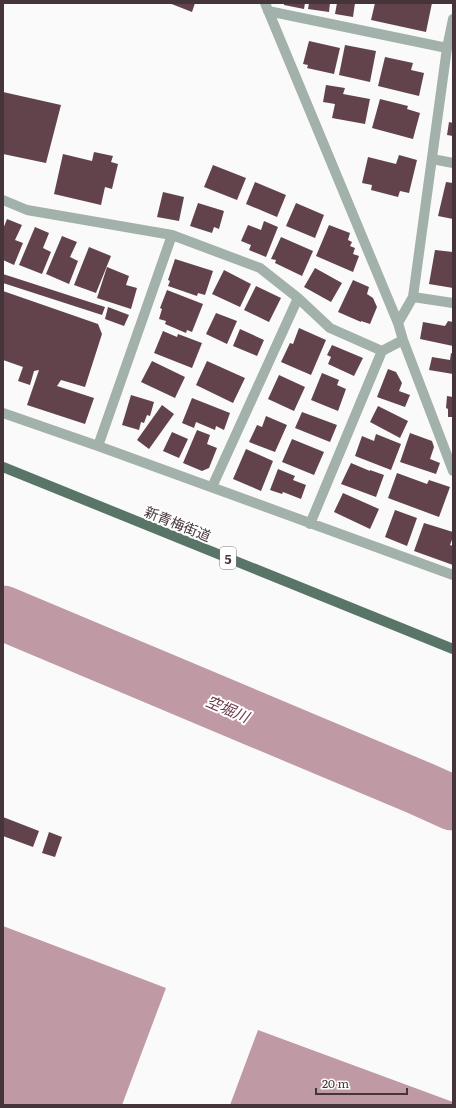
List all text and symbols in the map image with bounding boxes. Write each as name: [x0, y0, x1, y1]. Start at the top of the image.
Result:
street label: 新青梅街道: [142, 501, 214, 545]
road number: 5: [220, 547, 236, 569]
water label: 空堀川: [203, 689, 255, 728]
scale bar: [316, 1070, 407, 1096]
text: 20 m: [322, 1074, 349, 1092]

